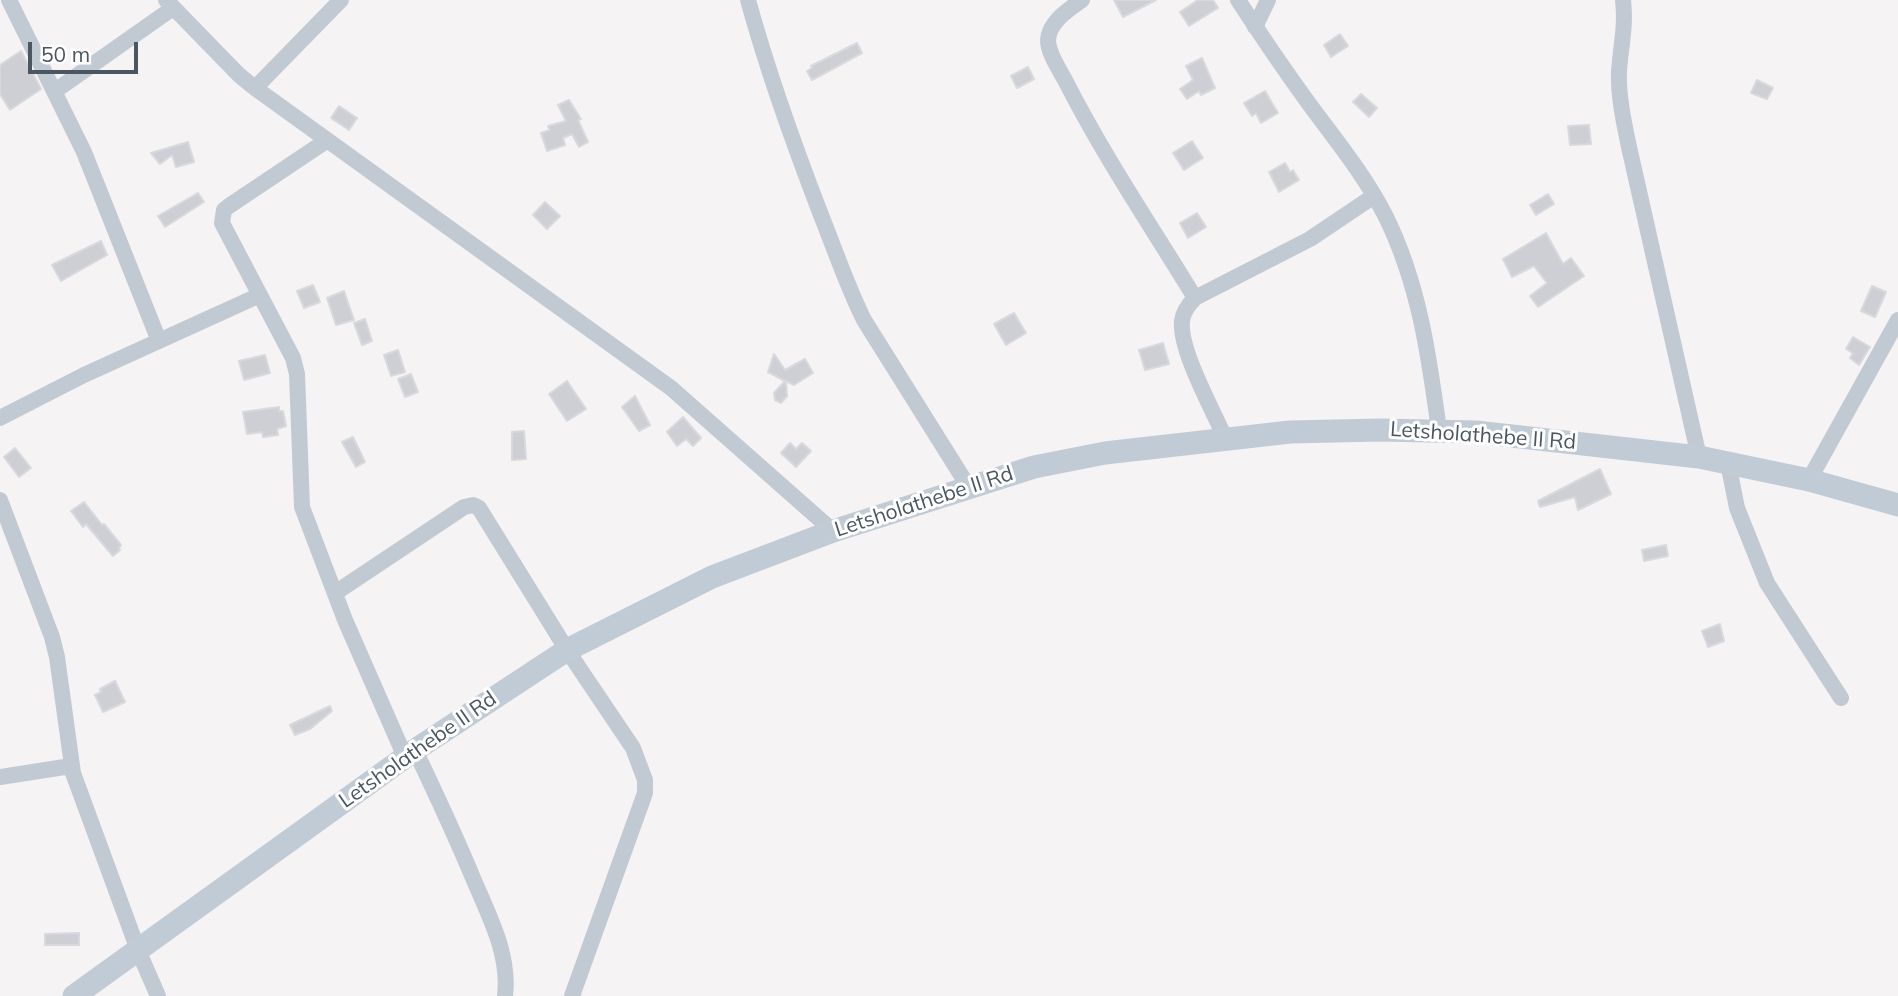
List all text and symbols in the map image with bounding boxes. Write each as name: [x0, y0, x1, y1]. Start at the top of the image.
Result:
scale bar: [32, 28, 142, 72]
text: 50 m: [41, 41, 90, 67]
street label: Letsholathebe II Rd: [1389, 417, 1577, 455]
street label: Letsholathebe II Rd: [832, 461, 1016, 543]
street label: Letsholathebe II Rd: [334, 686, 502, 814]

